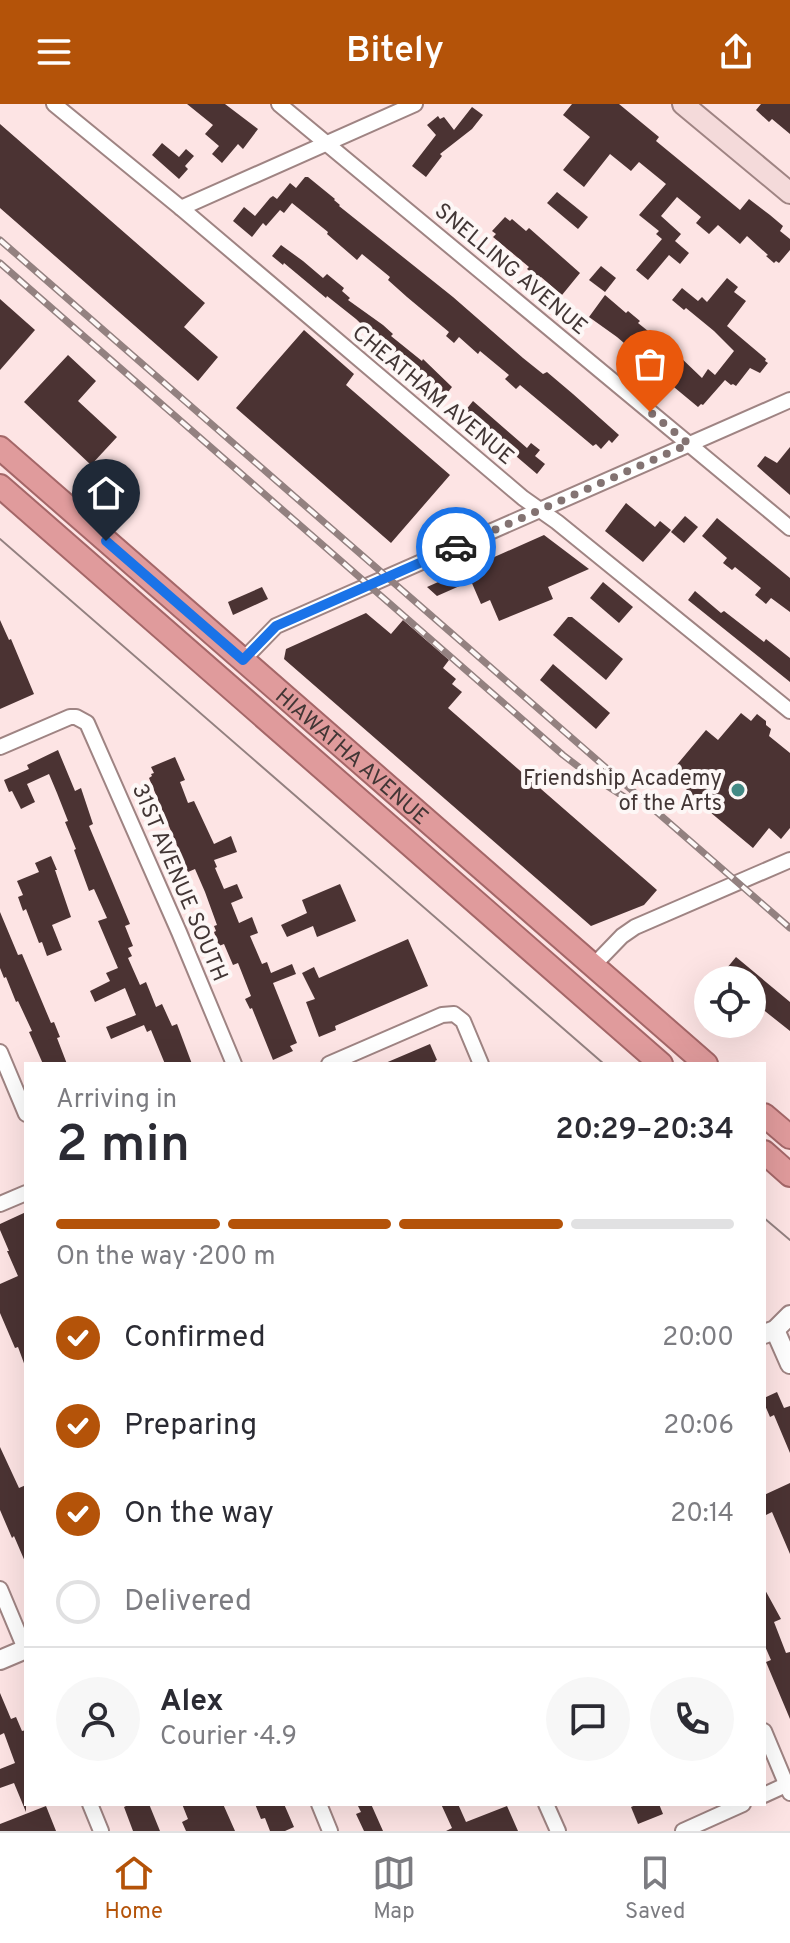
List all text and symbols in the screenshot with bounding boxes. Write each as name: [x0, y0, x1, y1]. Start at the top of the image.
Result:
text: Bitely: [346, 29, 444, 75]
icon: menu: [32, 30, 76, 74]
icon: share: [714, 30, 758, 74]
street label: SNELLING AVENUE: [428, 198, 592, 342]
street label: CHEATHAM AVENUE: [346, 320, 519, 472]
pin: [616, 330, 684, 412]
icon: bag: [628, 342, 672, 386]
pin: [72, 459, 140, 541]
icon: home: [84, 471, 128, 515]
courier: [416, 507, 496, 587]
icon: car: [434, 525, 478, 569]
street label: HIAWATHA AVENUE: [269, 683, 433, 832]
place label: Friendship Academy of the Arts: [523, 766, 722, 818]
street label: 31ST AVENUE SOUTH: [125, 780, 233, 986]
marker: Friendship Academy of the Arts: [729, 781, 747, 799]
map controls: [694, 966, 766, 1038]
button: locate: [694, 966, 766, 1038]
text: Arriving in: [56, 1084, 177, 1117]
text: 20:29–20:34: [555, 1112, 734, 1149]
text: 2 min: [56, 1114, 190, 1180]
text: On the way · 200 m: [56, 1241, 275, 1274]
icon: check: [56, 1316, 100, 1360]
text: Confirmed: [124, 1320, 266, 1357]
text: 20:00: [662, 1322, 734, 1355]
icon: check: [56, 1404, 100, 1448]
text: Preparing: [124, 1408, 257, 1445]
text: 20:06: [663, 1410, 734, 1443]
icon: check: [56, 1492, 100, 1536]
text: On the way: [124, 1496, 274, 1533]
text: 20:14: [670, 1498, 734, 1531]
text: Delivered: [124, 1584, 252, 1621]
button: person: [56, 1677, 140, 1761]
button: chat: [546, 1677, 630, 1761]
button: phone: [650, 1677, 734, 1761]
text: Alex: [160, 1684, 224, 1721]
text: Courier · 4.9: [160, 1721, 297, 1754]
tab: Home: [105, 1851, 163, 1926]
tab: Map: [372, 1851, 416, 1926]
tab: Saved: [625, 1851, 685, 1926]

